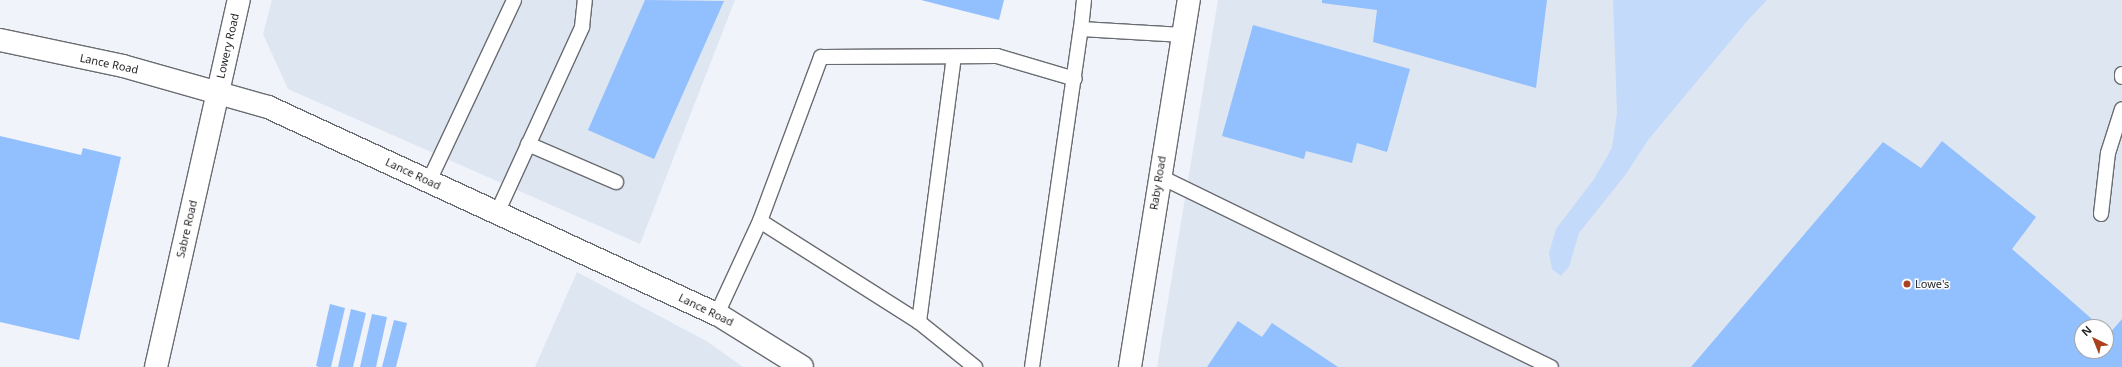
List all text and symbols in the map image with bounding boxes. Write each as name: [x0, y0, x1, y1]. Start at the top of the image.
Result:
street label: Lowery Road: [214, 12, 242, 80]
street label: Lance Road: [79, 51, 139, 77]
street label: Lance Road: [383, 155, 443, 193]
street label: Raby Road: [1147, 155, 1169, 211]
street label: Sabre Road: [174, 199, 200, 259]
place label: Lowe's: [1915, 277, 1949, 291]
marker: Lowe's: [1902, 279, 1912, 289]
street label: Lance Road: [676, 291, 736, 329]
north arrow: [2074, 319, 2114, 359]
text: N: [2078, 322, 2095, 339]

